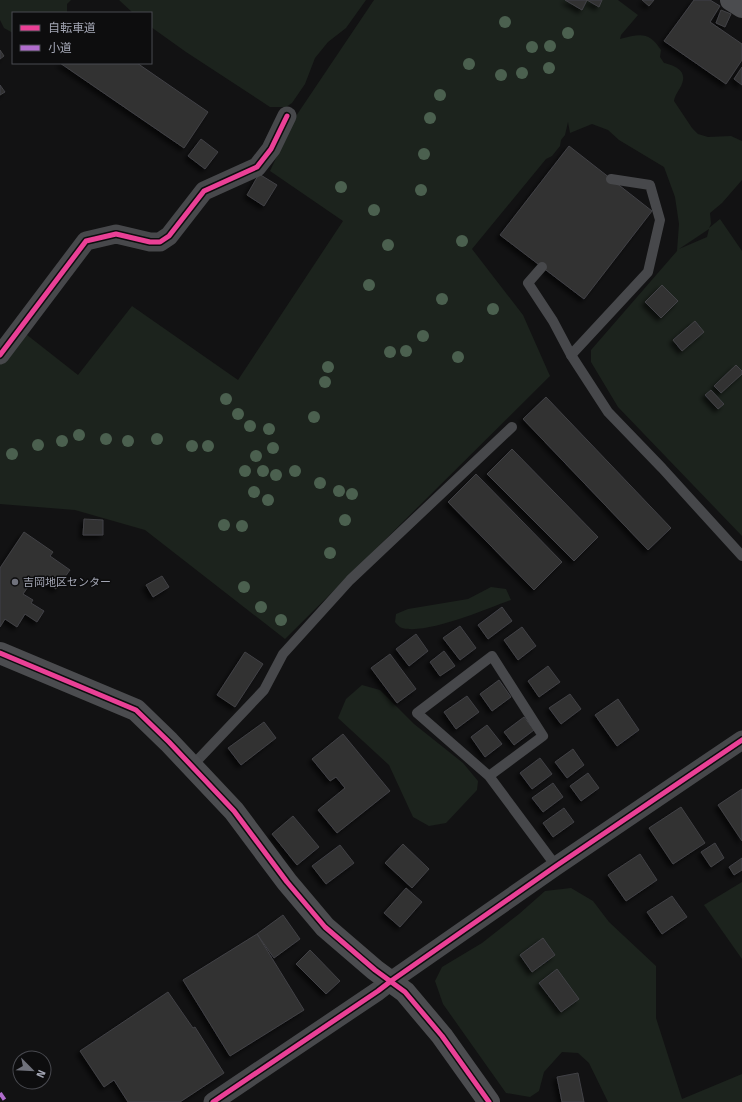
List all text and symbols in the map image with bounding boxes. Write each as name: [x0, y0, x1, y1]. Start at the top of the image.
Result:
legend: [12, 12, 152, 64]
text: 自転車道: [48, 21, 96, 35]
text: 小道: [48, 41, 72, 55]
place label: 吉岡地区センター: [23, 576, 111, 589]
marker: 吉岡地区センター: [10, 577, 20, 587]
north arrow: [12, 1050, 52, 1090]
text: N: [33, 1068, 48, 1080]

